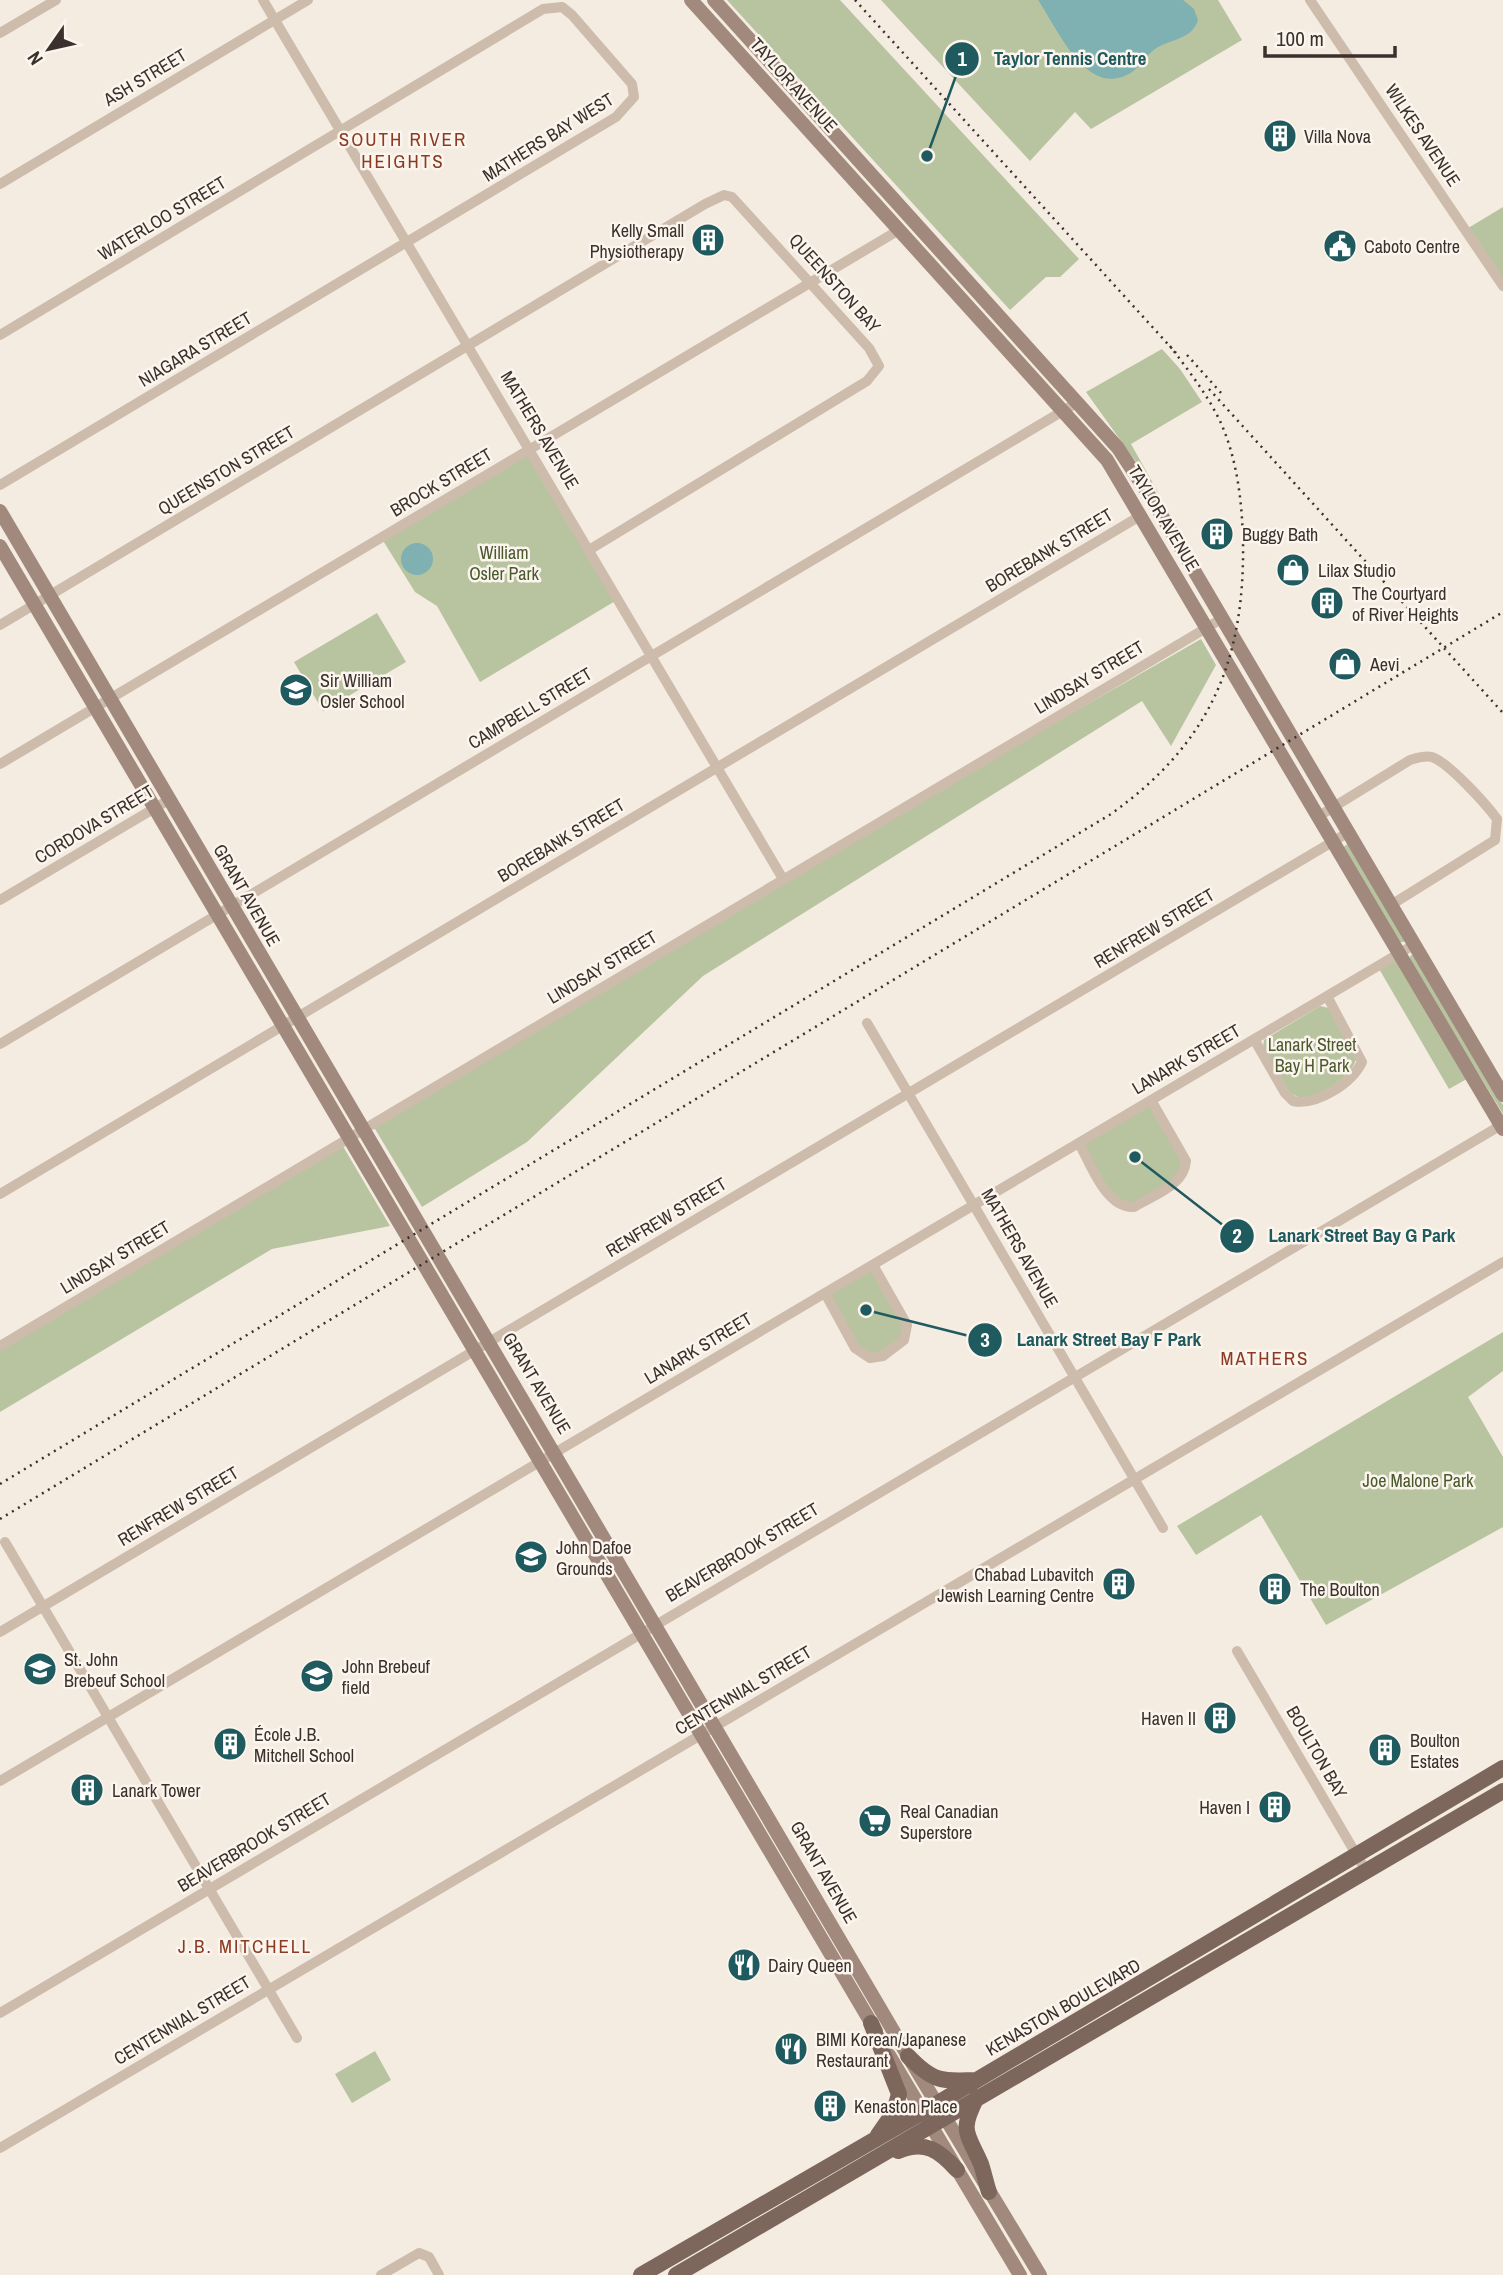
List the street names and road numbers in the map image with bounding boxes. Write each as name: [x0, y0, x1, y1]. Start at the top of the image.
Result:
street label: TAYLOR AVENUE: [745, 32, 843, 138]
street label: ASH STREET: [98, 42, 191, 112]
street label: WILKES AVENUE: [1379, 79, 1467, 191]
street label: MATHERS BAY WEST: [478, 87, 618, 187]
street label: WATERLOO STREET: [93, 170, 231, 266]
street label: QUEENSTON BAY: [784, 228, 886, 338]
street label: NIAGARA STREET: [134, 305, 256, 393]
street label: MATHERS AVENUE: [495, 366, 585, 494]
street label: QUEENSTON STREET: [153, 419, 299, 521]
street label: BROCK STREET: [385, 442, 497, 522]
street label: TAYLOR AVENUE: [1122, 460, 1206, 576]
street label: BOREBANK STREET: [981, 502, 1117, 598]
street label: LINDSAY STREET: [1029, 634, 1149, 720]
street label: CAMPBELL STREET: [463, 661, 597, 755]
street label: CORDOVA STREET: [30, 779, 158, 869]
street label: BOREBANK STREET: [493, 792, 629, 888]
street label: GRANT AVENUE: [208, 839, 286, 951]
street label: RENFREW STREET: [1089, 882, 1219, 974]
street label: LINDSAY STREET: [542, 924, 662, 1010]
street label: LANARK STREET: [1127, 1018, 1245, 1100]
street label: RENFREW STREET: [601, 1171, 731, 1263]
street label: MATHERS AVENUE: [976, 1184, 1064, 1312]
street label: LINDSAY STREET: [55, 1214, 175, 1300]
street label: LANARK STREET: [640, 1306, 756, 1390]
street label: GRANT AVENUE: [497, 1328, 577, 1438]
street label: RENFREW STREET: [113, 1460, 243, 1552]
street label: BEAVERBROOK STREET: [661, 1496, 823, 1608]
street label: CENTENNIAL STREET: [670, 1639, 816, 1741]
street label: BOULTON BAY: [1281, 1701, 1354, 1803]
street label: BEAVERBROOK STREET: [173, 1786, 335, 1898]
street label: GRANT AVENUE: [785, 1816, 863, 1928]
street label: KENASTON BOULEVARD: [981, 1952, 1145, 2062]
street label: CENTENNIAL STREET: [109, 1969, 255, 2071]

